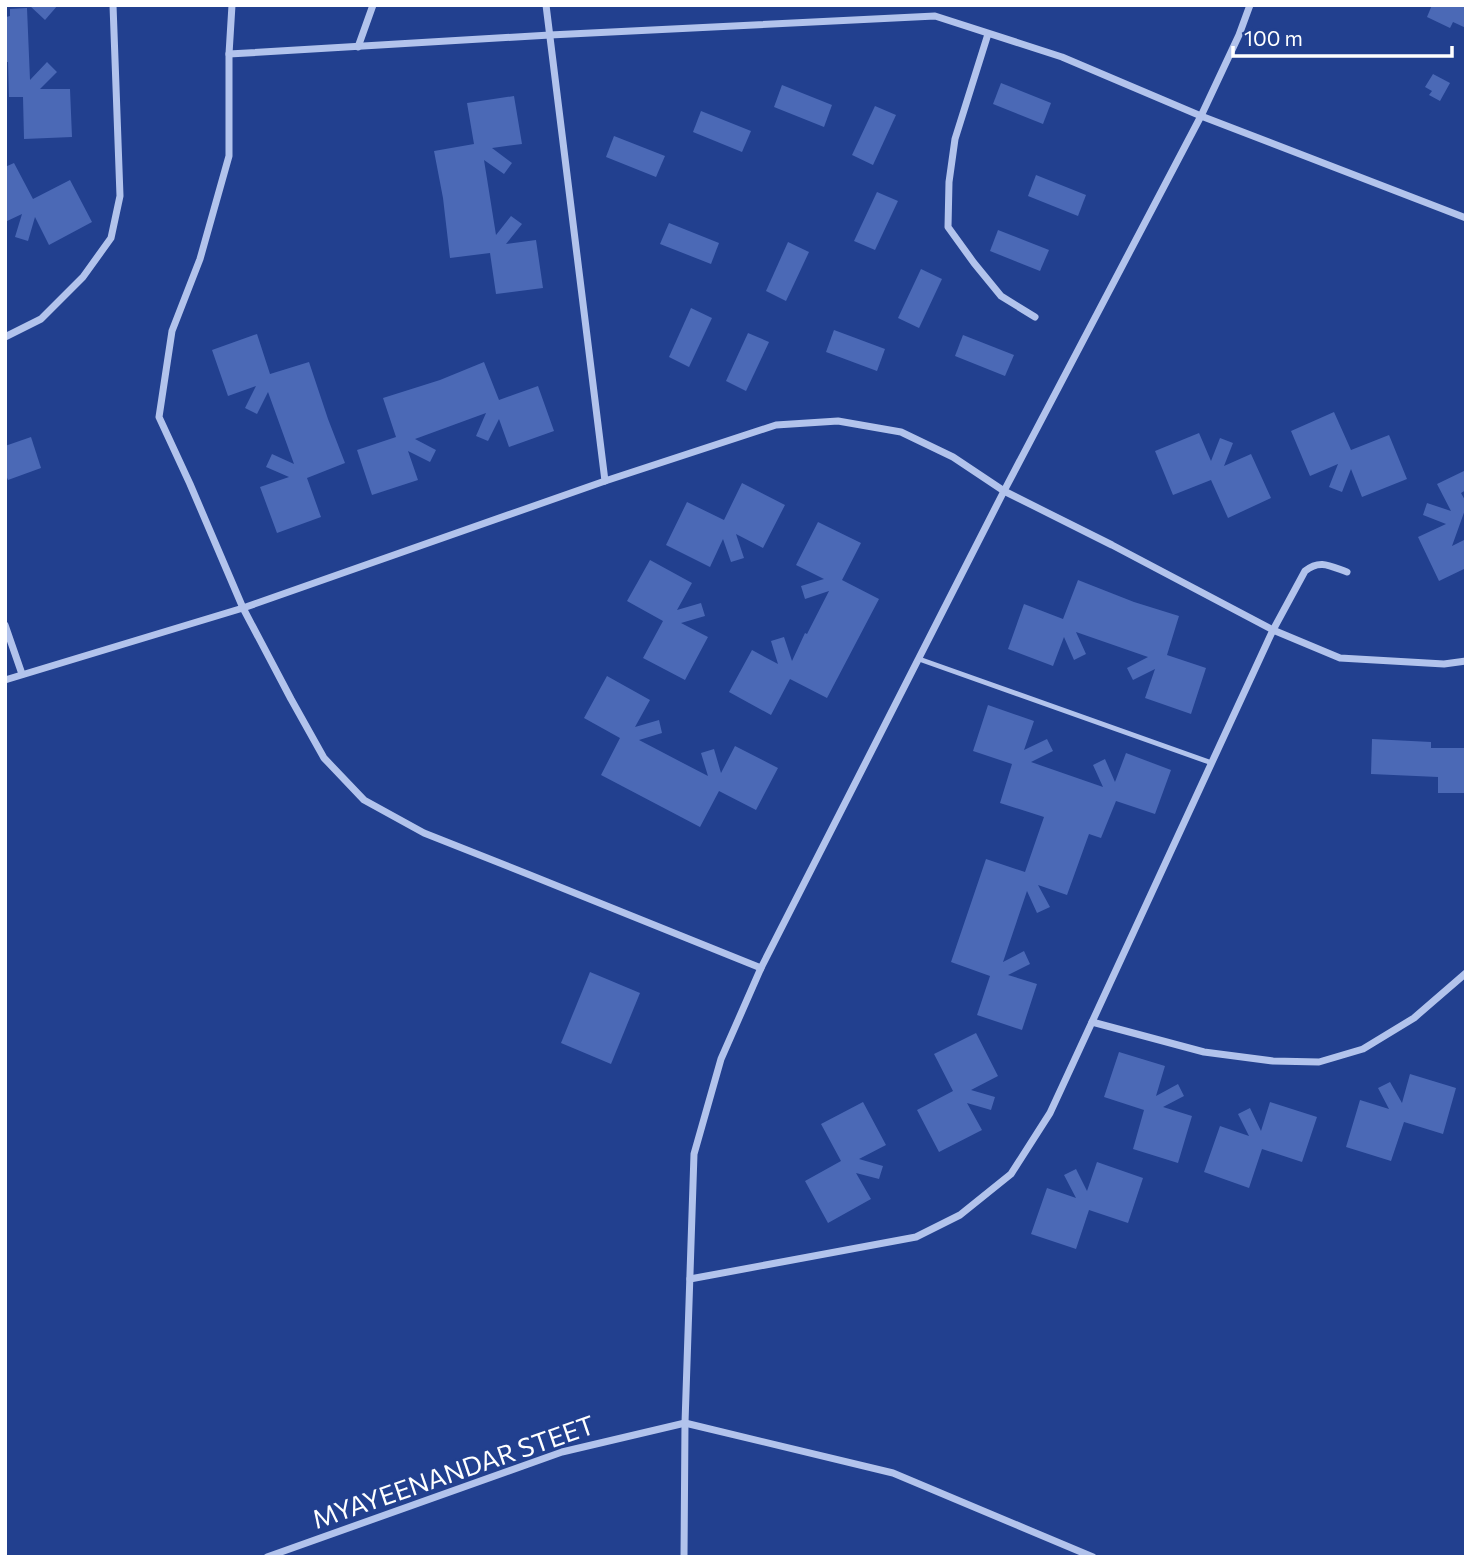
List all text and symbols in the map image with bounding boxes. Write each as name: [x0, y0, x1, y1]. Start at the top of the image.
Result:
scale bar: [1233, 14, 1452, 58]
text: 100 m: [1244, 25, 1303, 50]
street label: MYAYEENANDAR STEET: [308, 1408, 598, 1534]

